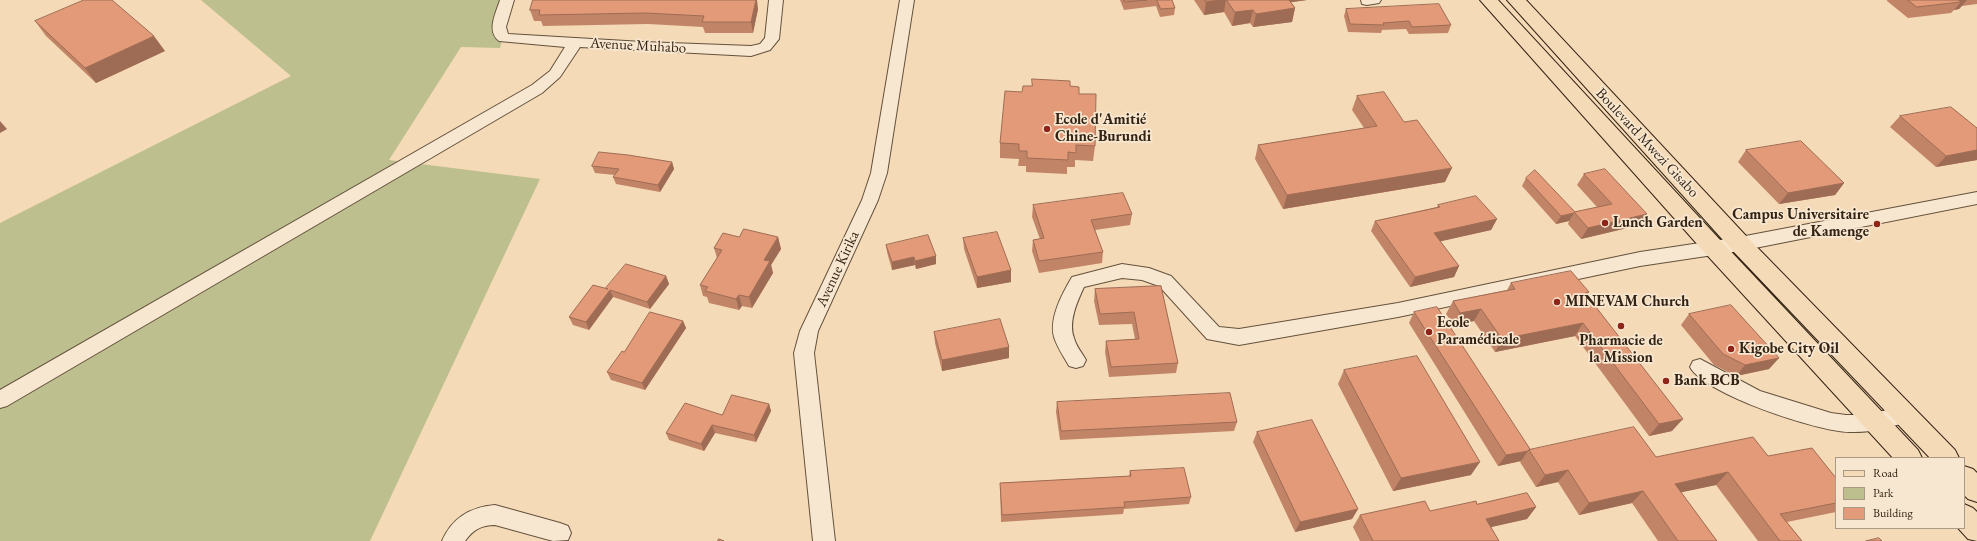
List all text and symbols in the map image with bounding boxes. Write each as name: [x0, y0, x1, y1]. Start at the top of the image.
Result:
street label: Avenue Muhabo: [589, 34, 687, 58]
street label: Boulevard Mwezi Gisabo: [1592, 85, 1702, 201]
place label: Ecole d'Amitié Chine-Burundi: [1055, 111, 1151, 146]
marker: Ecole d'Amitié Chine-Burundi: [1042, 124, 1052, 134]
place label: Campus Universitaire de Kamenge: [1732, 206, 1869, 241]
place label: Lunch Garden: [1613, 214, 1703, 232]
marker: Lunch Garden: [1600, 218, 1610, 228]
marker: Campus Universitaire de Kamenge: [1872, 219, 1882, 229]
street label: Avenue Kirika: [813, 228, 863, 310]
place label: MINEVAM Church: [1565, 293, 1689, 311]
marker: MINEVAM Church: [1552, 297, 1562, 307]
place label: Ecole Paramédicale: [1437, 314, 1519, 349]
marker: Pharmacie de la Mission: [1616, 321, 1626, 331]
marker: Ecole Paramédicale: [1424, 327, 1434, 337]
place label: Pharmacie de la Mission: [1579, 332, 1663, 367]
place label: Kigobe City Oil: [1739, 340, 1839, 358]
marker: Kigobe City Oil: [1726, 344, 1736, 354]
place label: Bank BCB: [1674, 372, 1740, 390]
marker: Bank BCB: [1661, 376, 1671, 386]
legend: [1835, 457, 1965, 529]
text: Road: [1873, 465, 1898, 481]
text: Park: [1873, 485, 1893, 501]
text: Building: [1873, 505, 1913, 521]

